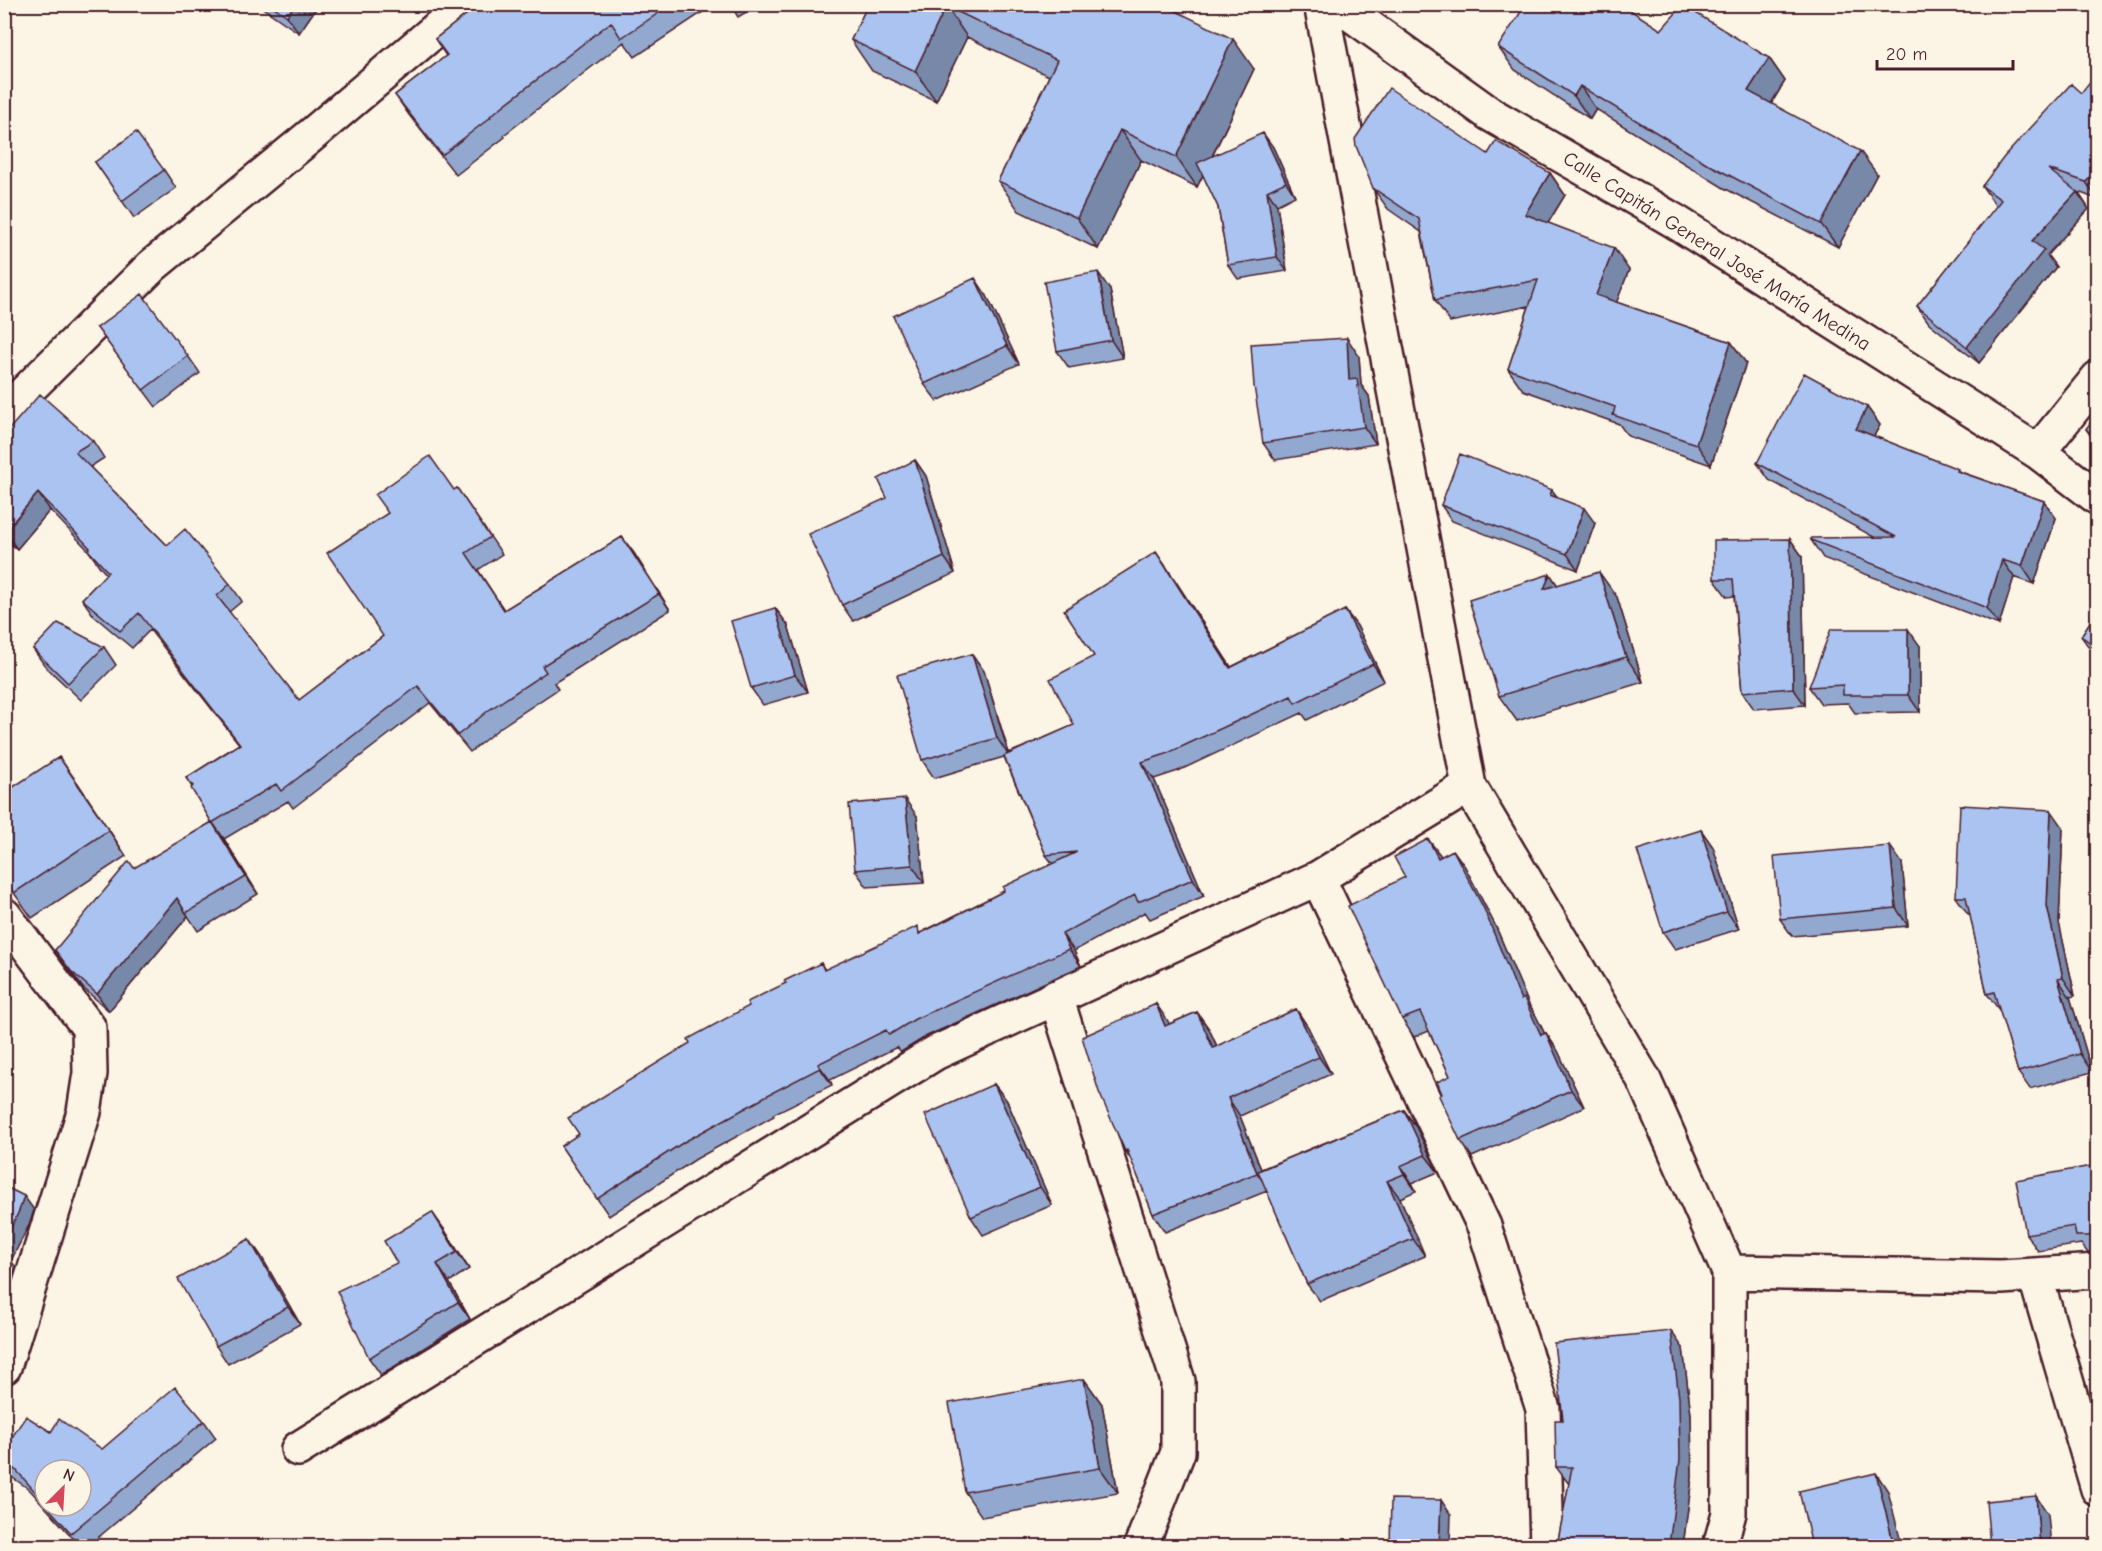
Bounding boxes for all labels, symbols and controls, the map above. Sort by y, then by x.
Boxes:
scale bar [1877,33,2014,71]
text: 20 m [1886,44,1927,65]
street label: Calle Capitán General José María Medina [1559,146,1875,356]
north arrow [33,1458,93,1518]
text: N [60,1465,77,1486]

